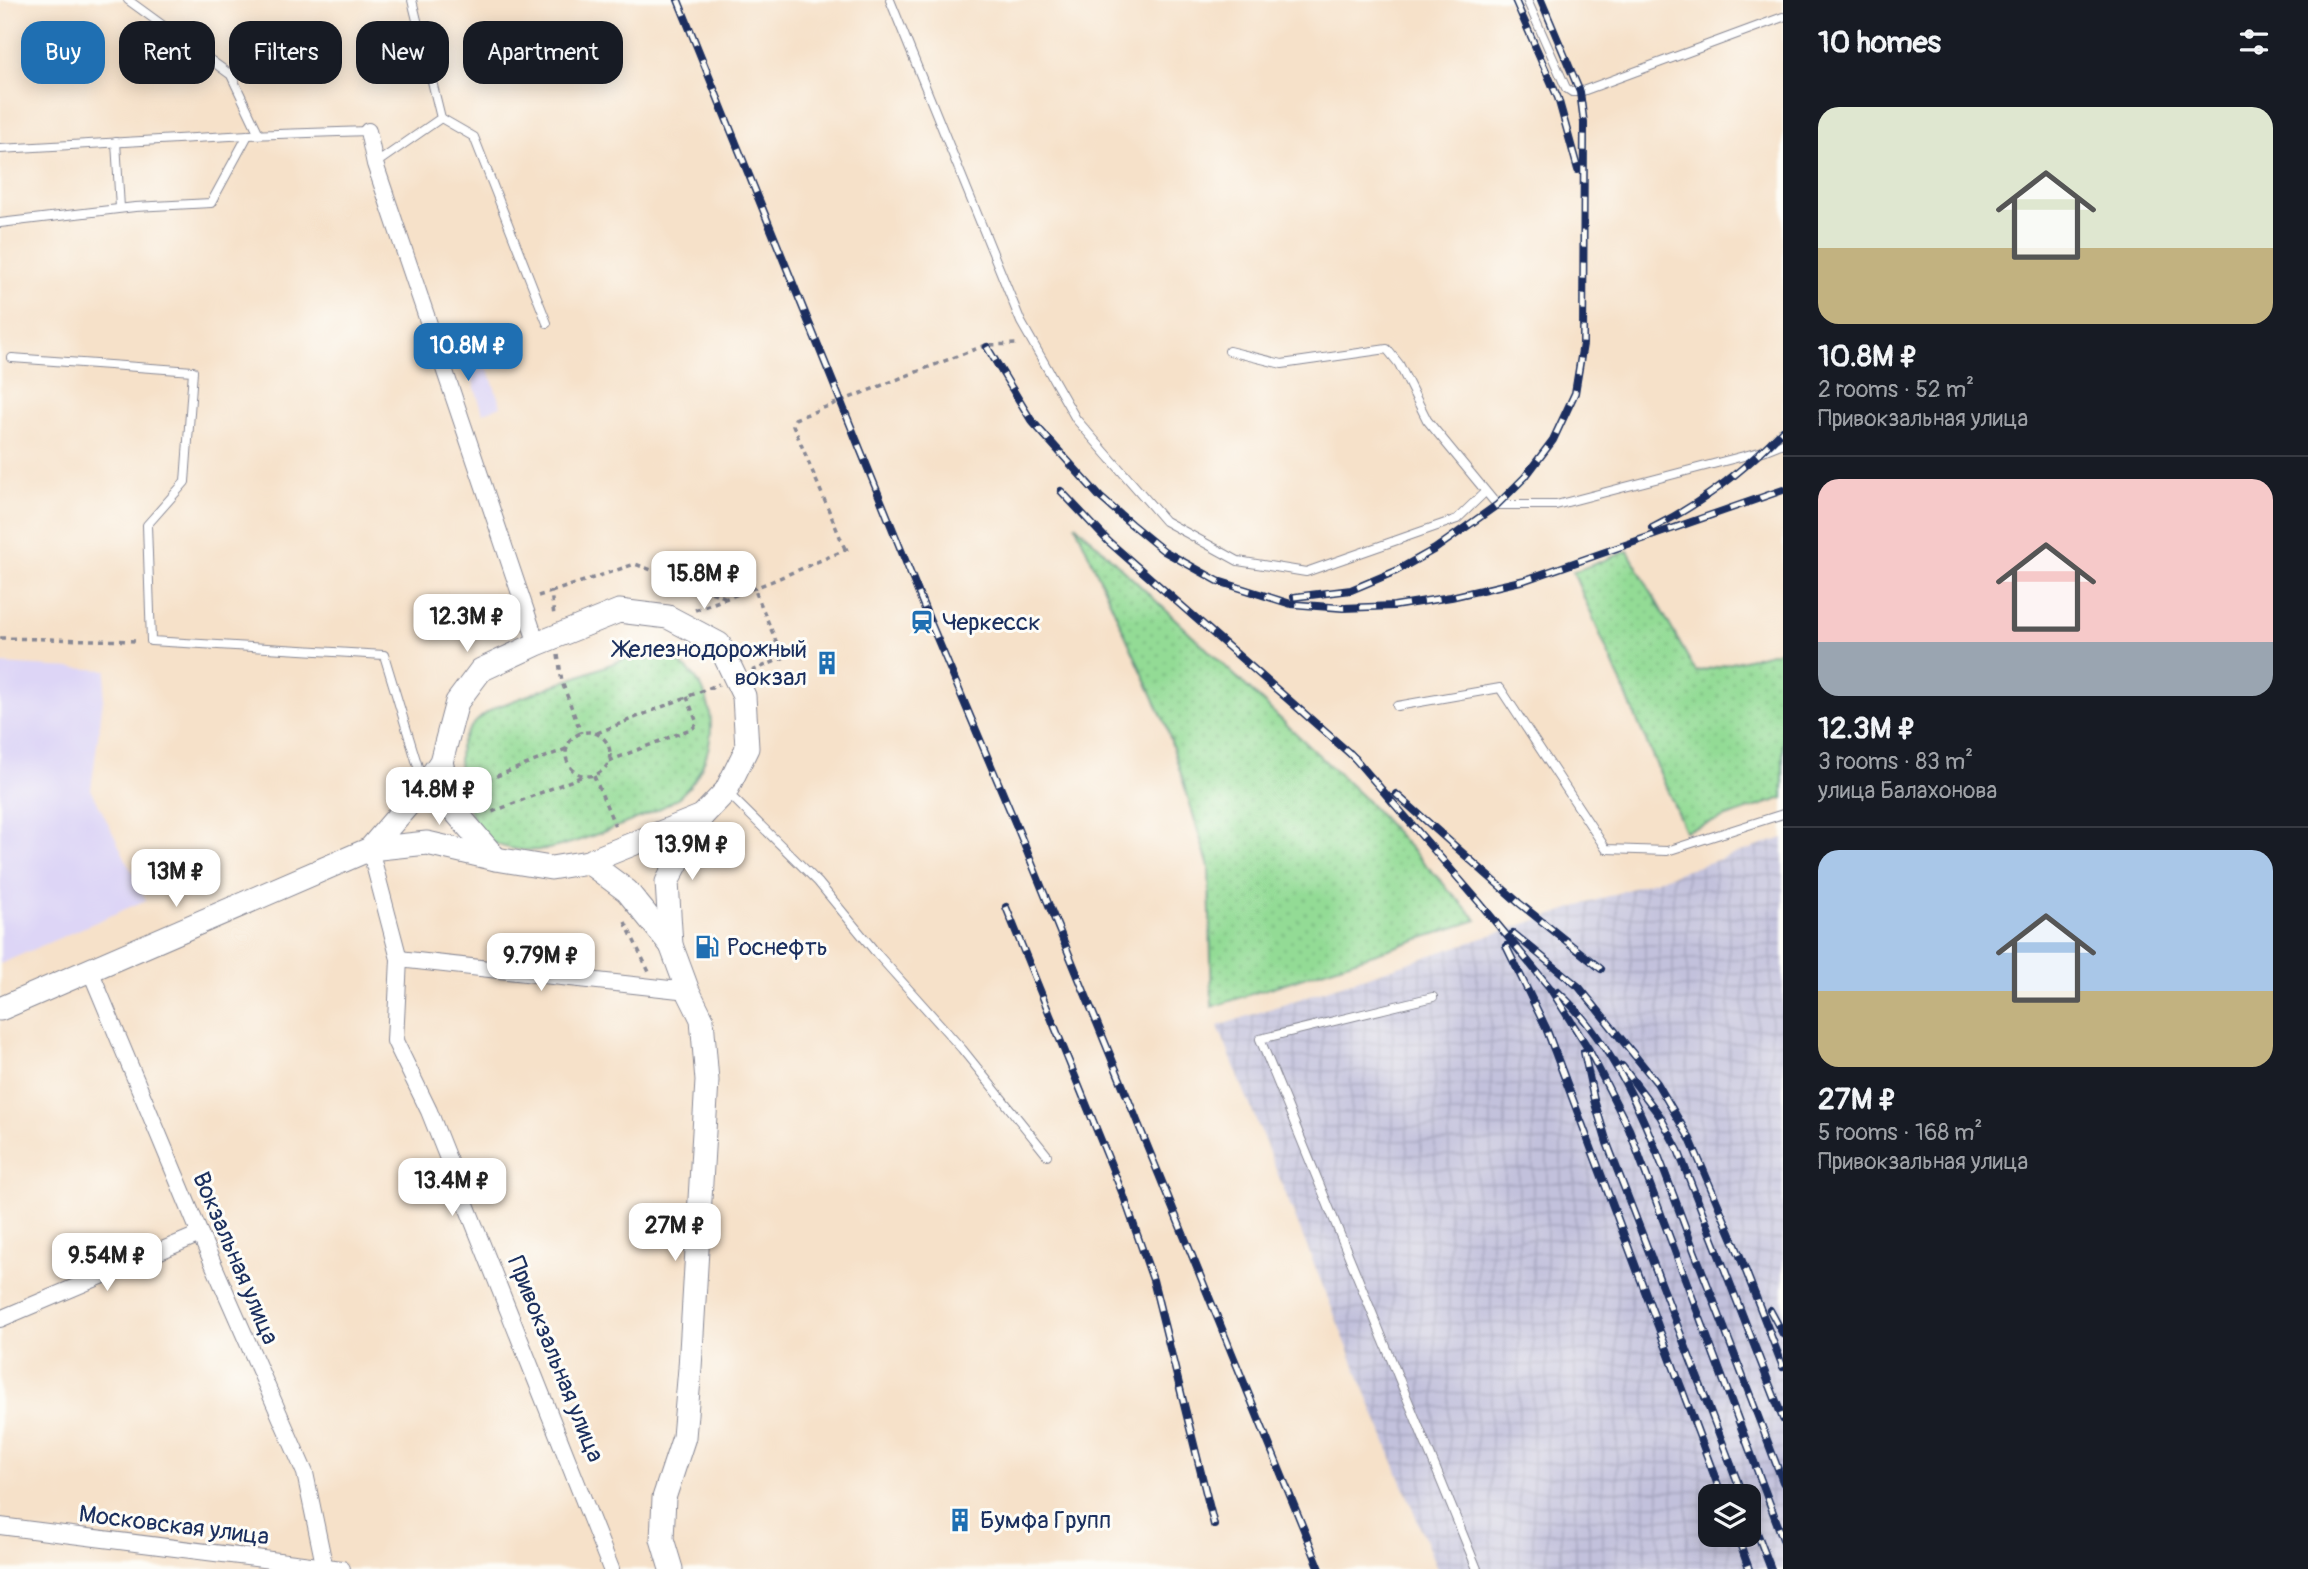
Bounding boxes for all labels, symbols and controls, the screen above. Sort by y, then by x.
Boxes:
chip: Buy [21,21,105,84]
chip: Rent [119,21,215,84]
chip: Filters [229,21,342,84]
chip: New [356,21,449,84]
chip: Apartment [463,21,623,84]
icon: filters [2235,23,2273,61]
text: 10 homes [1818,24,1941,61]
icon: home [1983,152,2109,278]
pin: 10.8M ₽ [403,324,533,383]
text: 10.8M ₽ [430,331,506,360]
text: 10.8M ₽ [1818,338,1918,375]
text: 2 rooms · 52 m² [1818,375,1974,404]
text: Привокзальная улица [1818,404,2028,433]
icon: home [1983,524,2109,650]
pin: 15.8M ₽ [639,552,769,611]
text: 15.8M ₽ [667,559,741,588]
pin: 12.3M ₽ [402,594,532,654]
text: 12.3M ₽ [429,602,505,631]
station icon: Черкесск [908,608,936,636]
place label: Черкесск [942,608,1041,637]
place label: Железнодорожный вокзал [610,635,807,692]
building icon: Железнодорожный вокзал [813,649,841,677]
text: 12.3M ₽ [1818,710,1916,747]
text: 3 rooms · 83 m² [1818,747,1973,776]
pin: 14.8M ₽ [374,768,504,827]
text: 14.8M ₽ [402,775,476,804]
text: улица Балахонова [1818,776,1997,805]
pin: 13.9M ₽ [627,822,757,882]
text: 13.9M ₽ [655,830,729,859]
pin: 13M ₽ [127,850,225,909]
text: 13M ₽ [147,857,205,886]
icon: home [1983,895,2109,1021]
fuel station icon: Роснефть [693,933,721,961]
place label: Роснефть [727,933,828,962]
pin: 9.79M ₽ [476,934,606,993]
text: 9.79M ₽ [503,941,579,970]
text: 27M ₽ [1818,1081,1897,1118]
text: 5 rooms · 168 m² [1818,1118,1982,1147]
text: Привокзальная улица [1818,1147,2028,1176]
pin: 13.4M ₽ [387,1158,517,1218]
text: 13.4M ₽ [414,1166,490,1195]
street label: Вокзальная улица [186,1168,285,1349]
pin: 27M ₽ [626,1204,724,1263]
text: 27M ₽ [645,1211,705,1240]
pin: 9.54M ₽ [42,1234,172,1293]
text: 9.54M ₽ [68,1241,146,1270]
street label: Привокзальная улица [501,1252,610,1466]
map controls [1698,1484,1761,1547]
button: layers [1698,1484,1761,1547]
street label: Московская улица [77,1499,271,1552]
building icon: Бумфа Групп [946,1506,974,1534]
place label: Бумфа Групп [980,1506,1111,1535]

